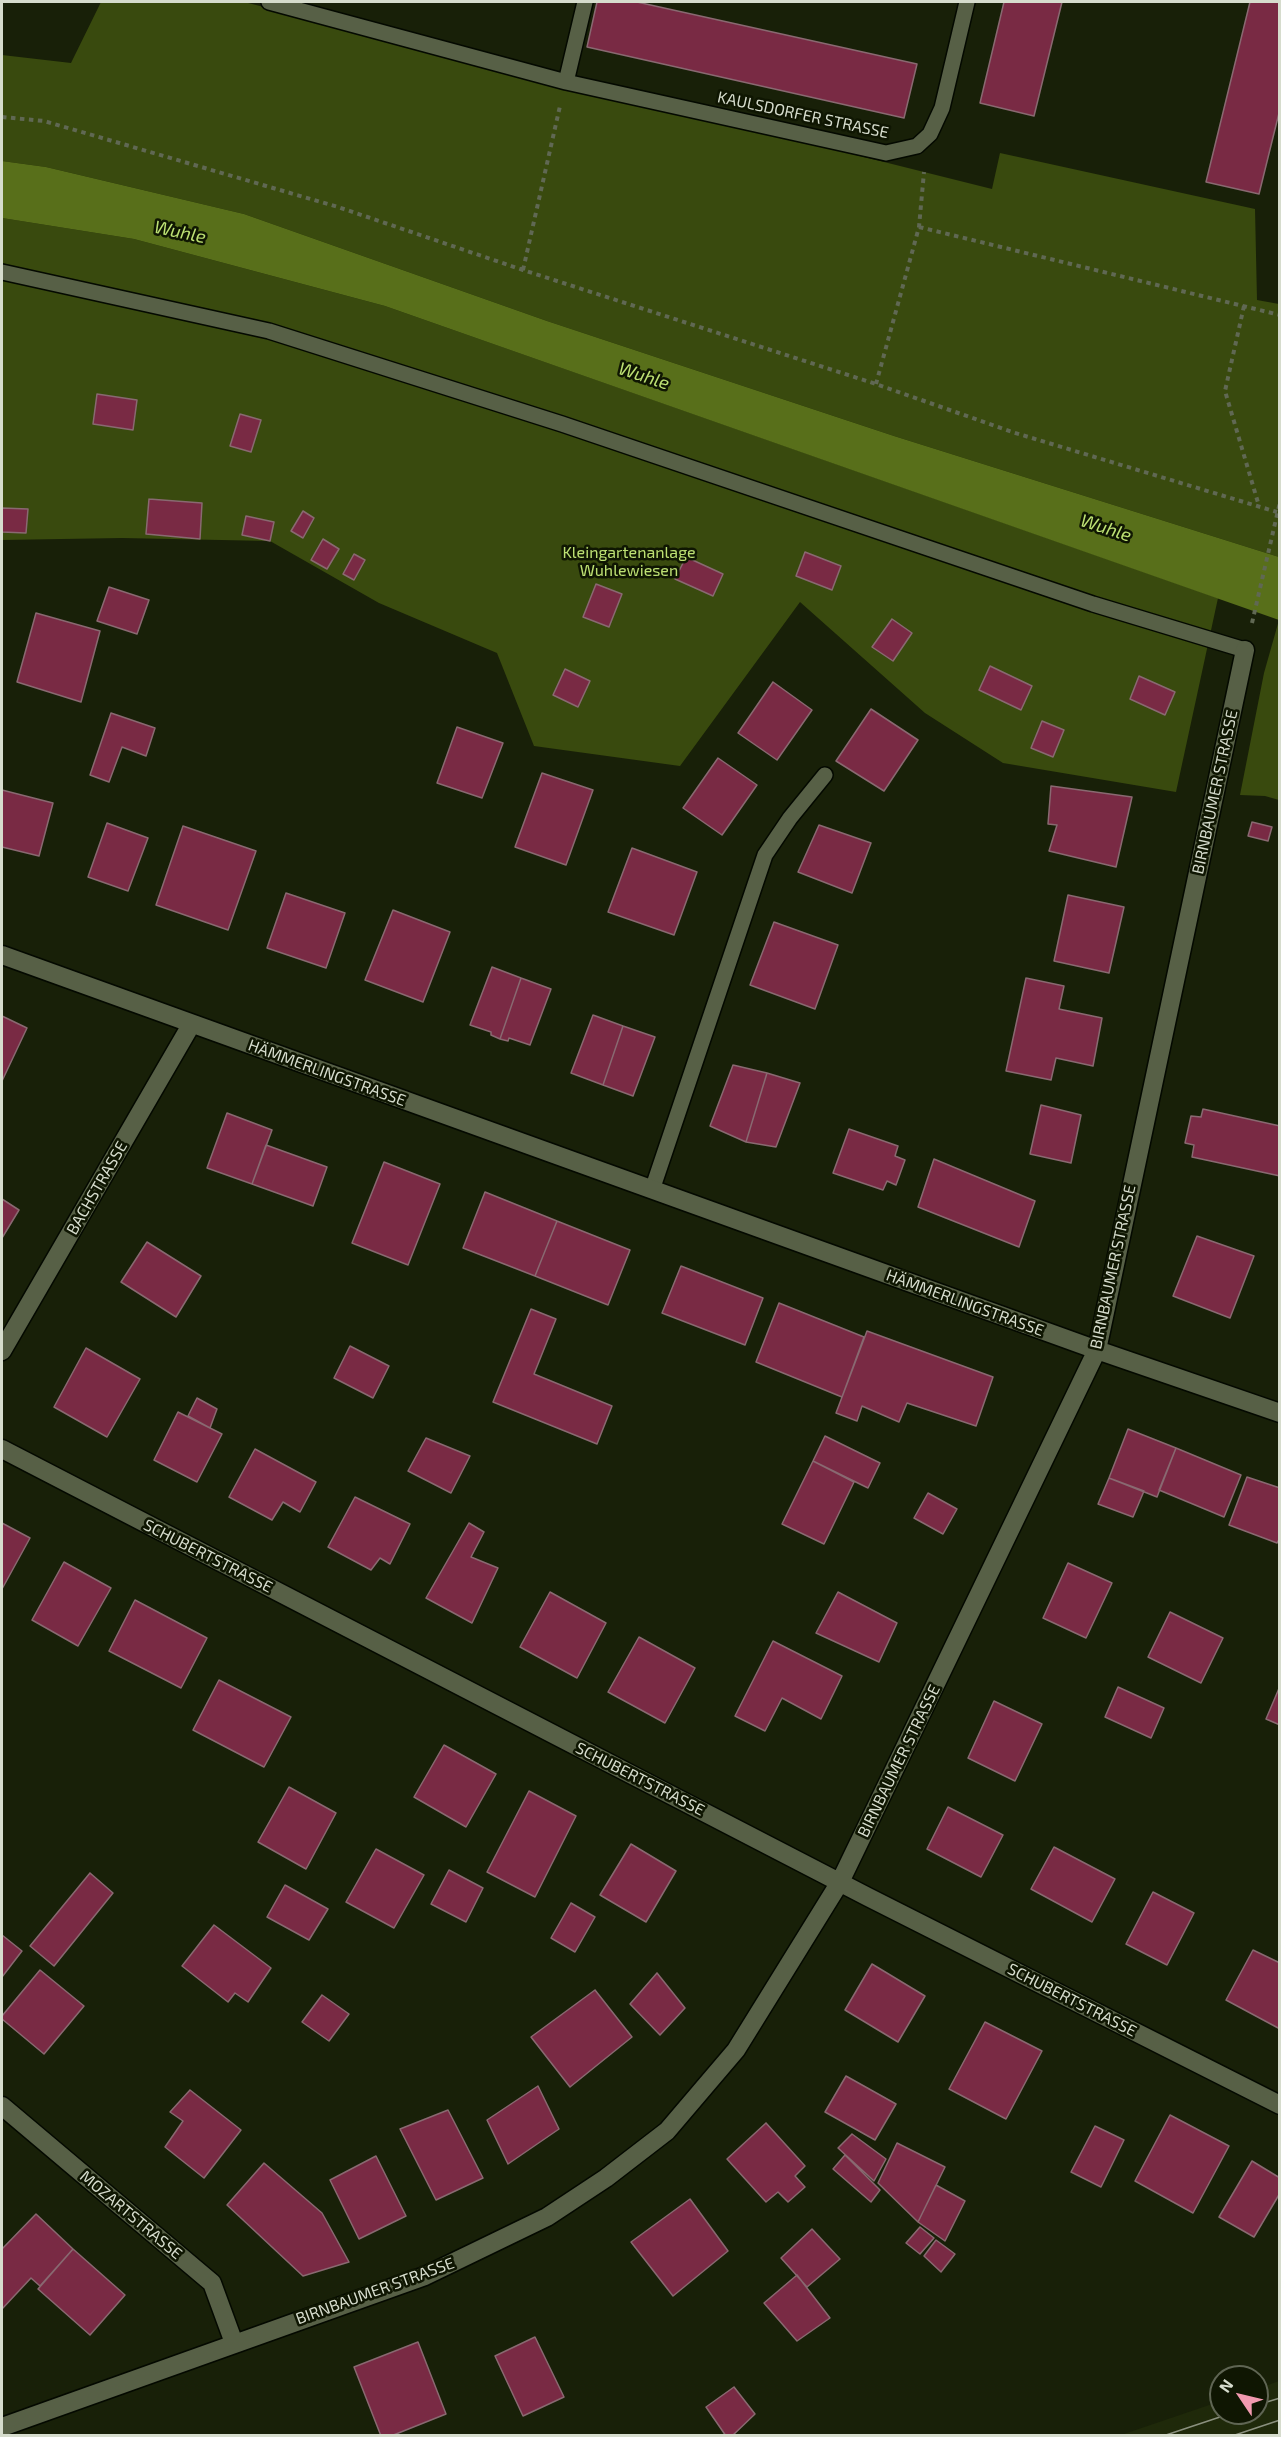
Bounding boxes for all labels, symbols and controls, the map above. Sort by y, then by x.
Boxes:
street label: KAULSDORFER STRASSE [716,87,890,143]
water label: Wuhle [152,216,208,248]
water label: Wuhle [616,358,672,394]
water label: Wuhle [1078,510,1134,546]
park label: Kleingartenanlage Wuhlewiesen [562,543,696,581]
street label: BIRNBAUMER STRASSE [1188,708,1242,876]
street label: HÄMMERLINGSTRASSE [246,1036,408,1110]
street label: BACHSTRASSE [63,1138,131,1238]
street label: BIRNBAUMER STRASSE [1086,1183,1140,1351]
street label: HÄMMERLINGSTRASSE [884,1266,1046,1340]
street label: SCHUBERTSTRASSE [140,1515,276,1597]
street label: BIRNBAUMER STRASSE [854,1682,944,1840]
street label: SCHUBERTSTRASSE [572,1738,708,1820]
street label: SCHUBERTSTRASSE [1004,1959,1140,2041]
street label: MOZARTSTRASSE [76,2167,186,2263]
street label: BIRNBAUMER STRASSE [293,2253,457,2329]
north arrow [1209,2365,1269,2425]
text: N [1214,2375,1237,2396]

